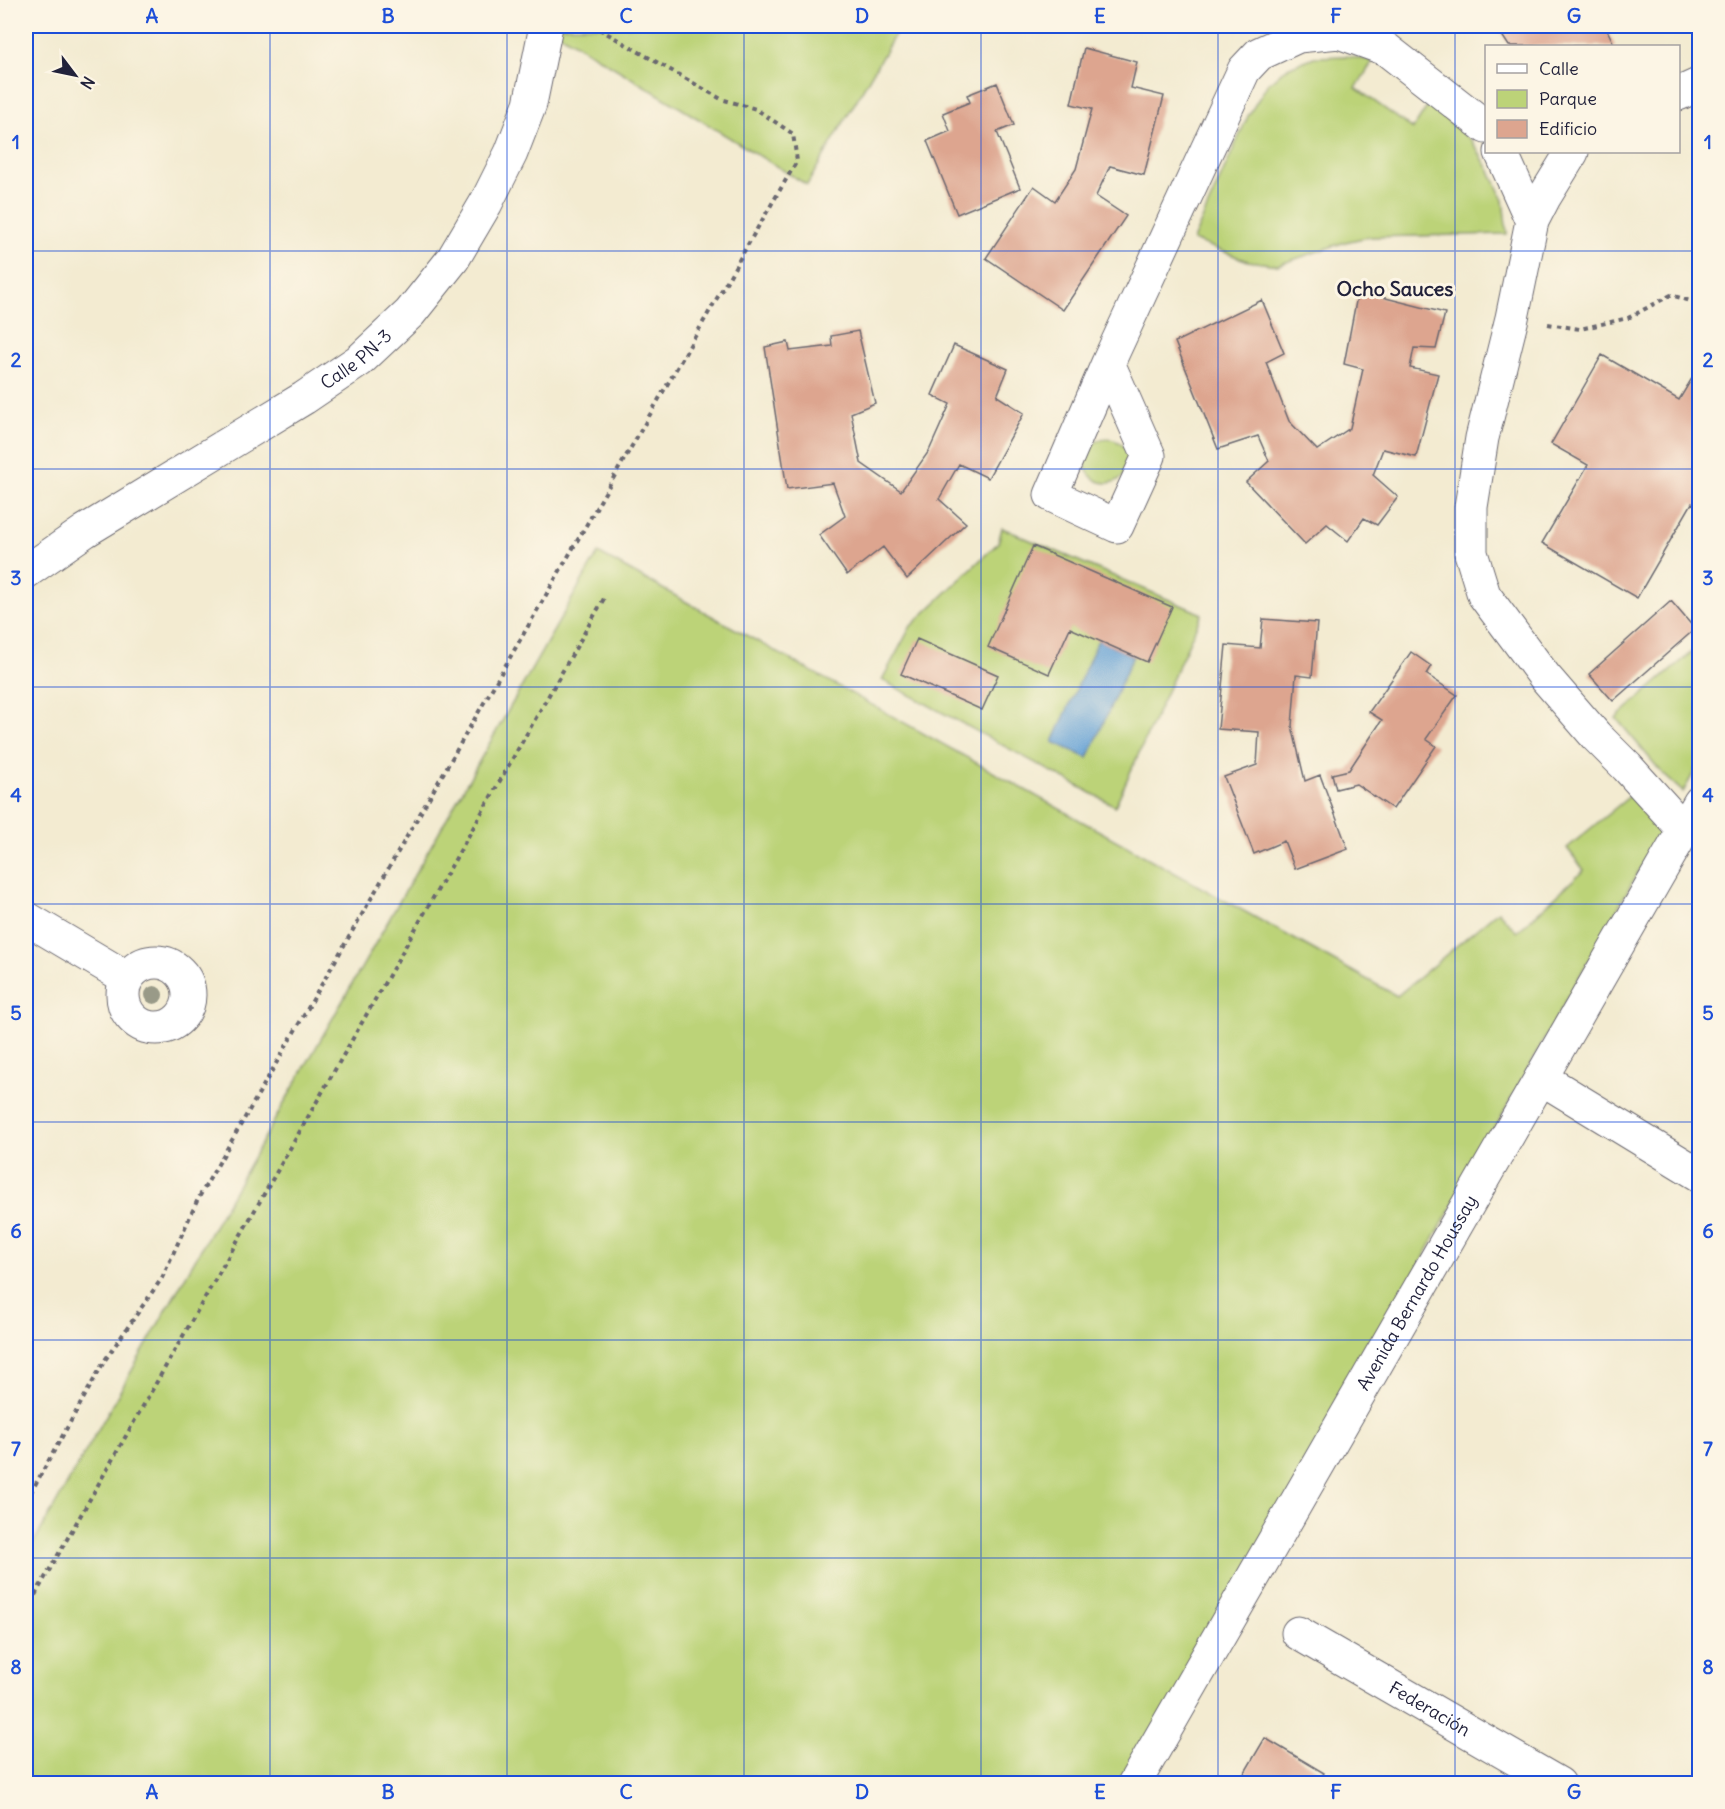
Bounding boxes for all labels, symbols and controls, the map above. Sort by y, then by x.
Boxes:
text: A [146,3,159,28]
text: B [381,3,395,28]
text: C [619,3,633,28]
text: D [855,3,869,28]
text: E [1094,3,1106,28]
text: F [1330,3,1342,28]
text: G [1567,3,1581,28]
north arrow [45,45,105,105]
legend [1485,45,1680,153]
text: Calle [1539,57,1579,80]
text: N [76,73,99,93]
text: Parque [1539,87,1597,110]
text: Edificio [1539,117,1597,140]
text: 1 [12,129,20,154]
text: 1 [1704,129,1712,154]
district label: Ocho Sauces [1337,276,1453,301]
street label: Calle PN-3 [316,324,396,394]
text: 2 [11,347,22,372]
text: 2 [1703,347,1714,372]
text: 3 [10,565,22,590]
text: 3 [1702,565,1714,590]
text: 4 [10,782,22,807]
text: 4 [1702,782,1714,807]
text: 5 [10,1000,22,1025]
text: 5 [1702,1000,1714,1025]
street label: Avenida Bernardo Houssay [1351,1191,1482,1394]
text: 6 [10,1218,22,1243]
text: 6 [1702,1218,1714,1243]
text: 7 [11,1436,21,1461]
text: 7 [1703,1436,1713,1461]
text: 8 [10,1654,22,1679]
text: 8 [1702,1654,1714,1679]
street label: Federación [1385,1676,1475,1741]
text: A [146,1779,159,1804]
text: B [381,1779,395,1804]
text: C [619,1779,633,1804]
text: D [855,1779,869,1804]
text: E [1094,1779,1106,1804]
text: F [1330,1779,1342,1804]
text: G [1567,1779,1581,1804]

